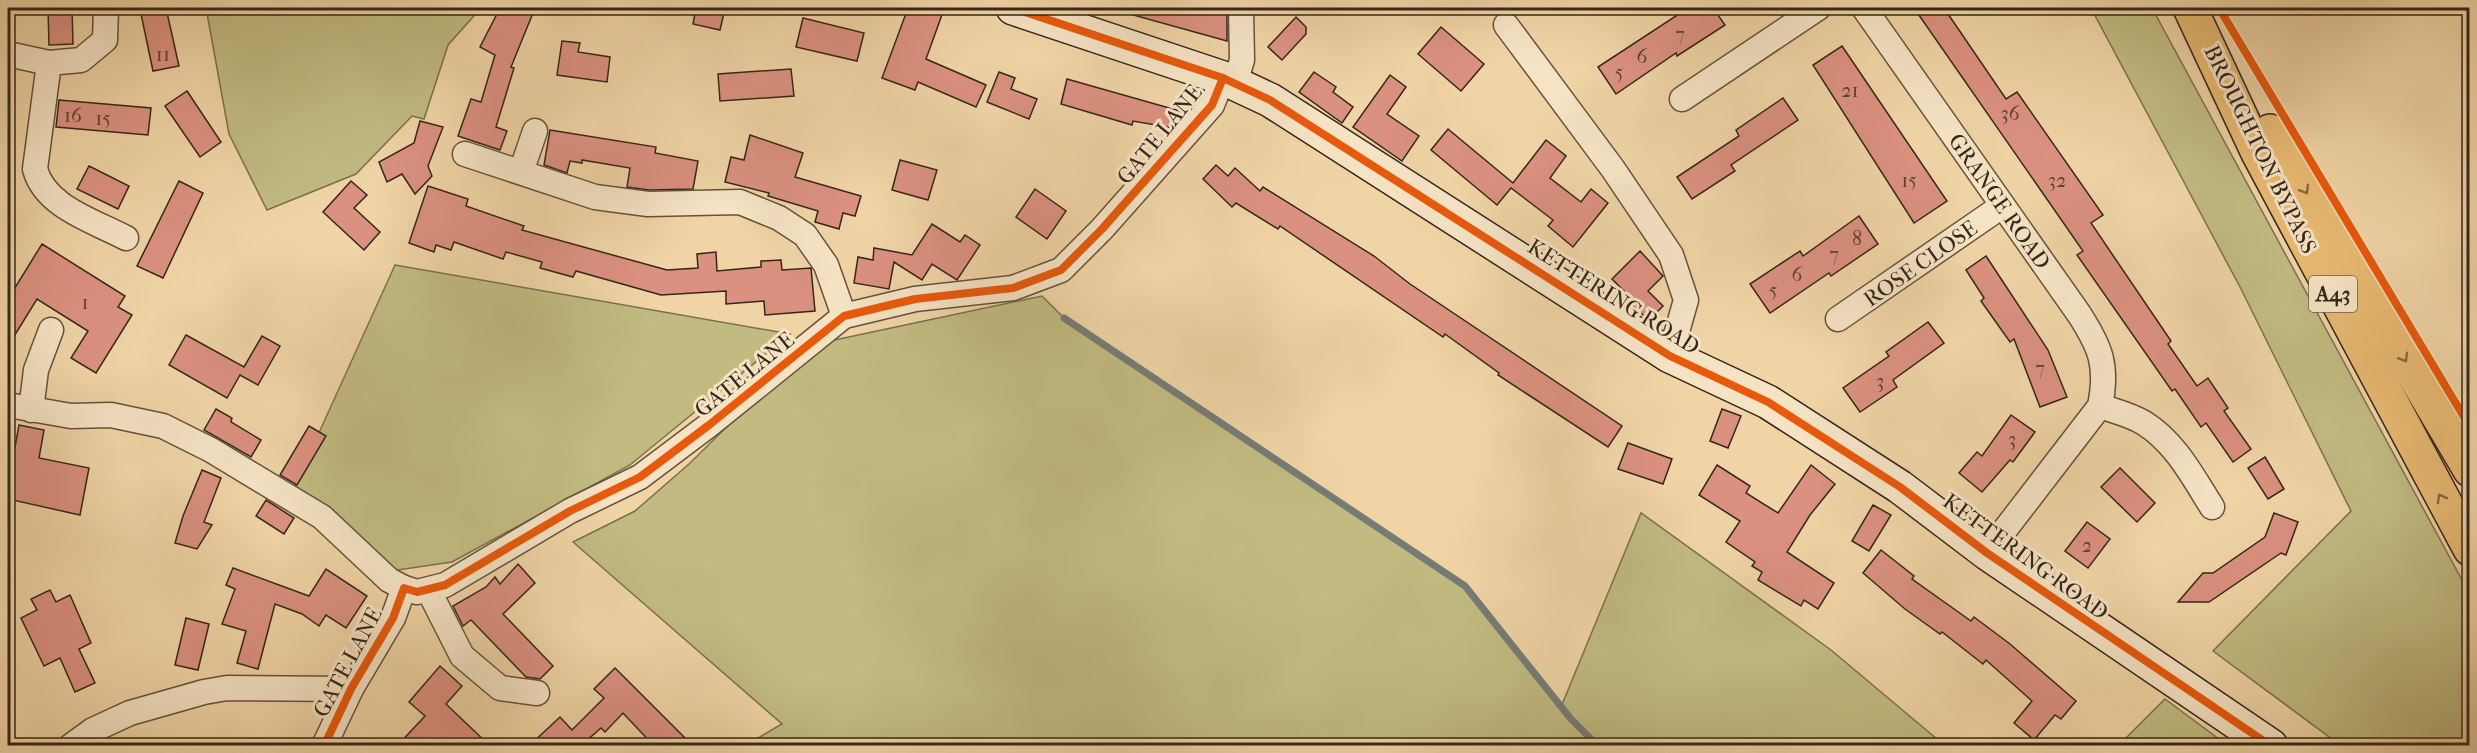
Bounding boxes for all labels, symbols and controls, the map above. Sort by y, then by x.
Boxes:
house number: 7 [1675,23,1685,46]
street label: BROUGHTON BYPASS [2198,41,2322,258]
house number: 11 [156,43,170,66]
house number: 6 [1637,45,1648,68]
house number: 5 [1615,61,1623,84]
house number: 21 [1841,79,1859,102]
street label: GATE LANE [1112,80,1208,190]
house number: 36 [2000,102,2020,125]
house number: 16 [64,104,82,127]
house number: 15 [95,107,111,130]
street label: GRANGE ROAD [1943,129,2056,274]
house number: 15 [1901,169,1917,192]
house number: 32 [2048,169,2066,192]
one-way arrow [2298,184,2309,194]
street label: ROSE CLOSE [1859,215,1982,312]
house number: 8 [1852,227,1862,250]
street label: KETTERING ROAD [1523,233,1704,360]
house number: 7 [1829,243,1839,266]
house number: 6 [1792,263,1803,286]
road number: A43 [2309,276,2357,312]
house number: 5 [1769,279,1777,302]
house number: 1 [81,291,89,314]
street label: GATE LANE [690,327,800,423]
one-way arrow [2397,352,2408,362]
house number: 7 [2035,357,2045,380]
house number: 3 [1876,370,1884,393]
house number: 3 [2008,428,2016,451]
street label: KETTERING ROAD [1938,488,2113,625]
one-way arrow [2437,493,2448,504]
house number: 2 [2082,534,2092,557]
street label: GATE LANE [308,603,388,722]

